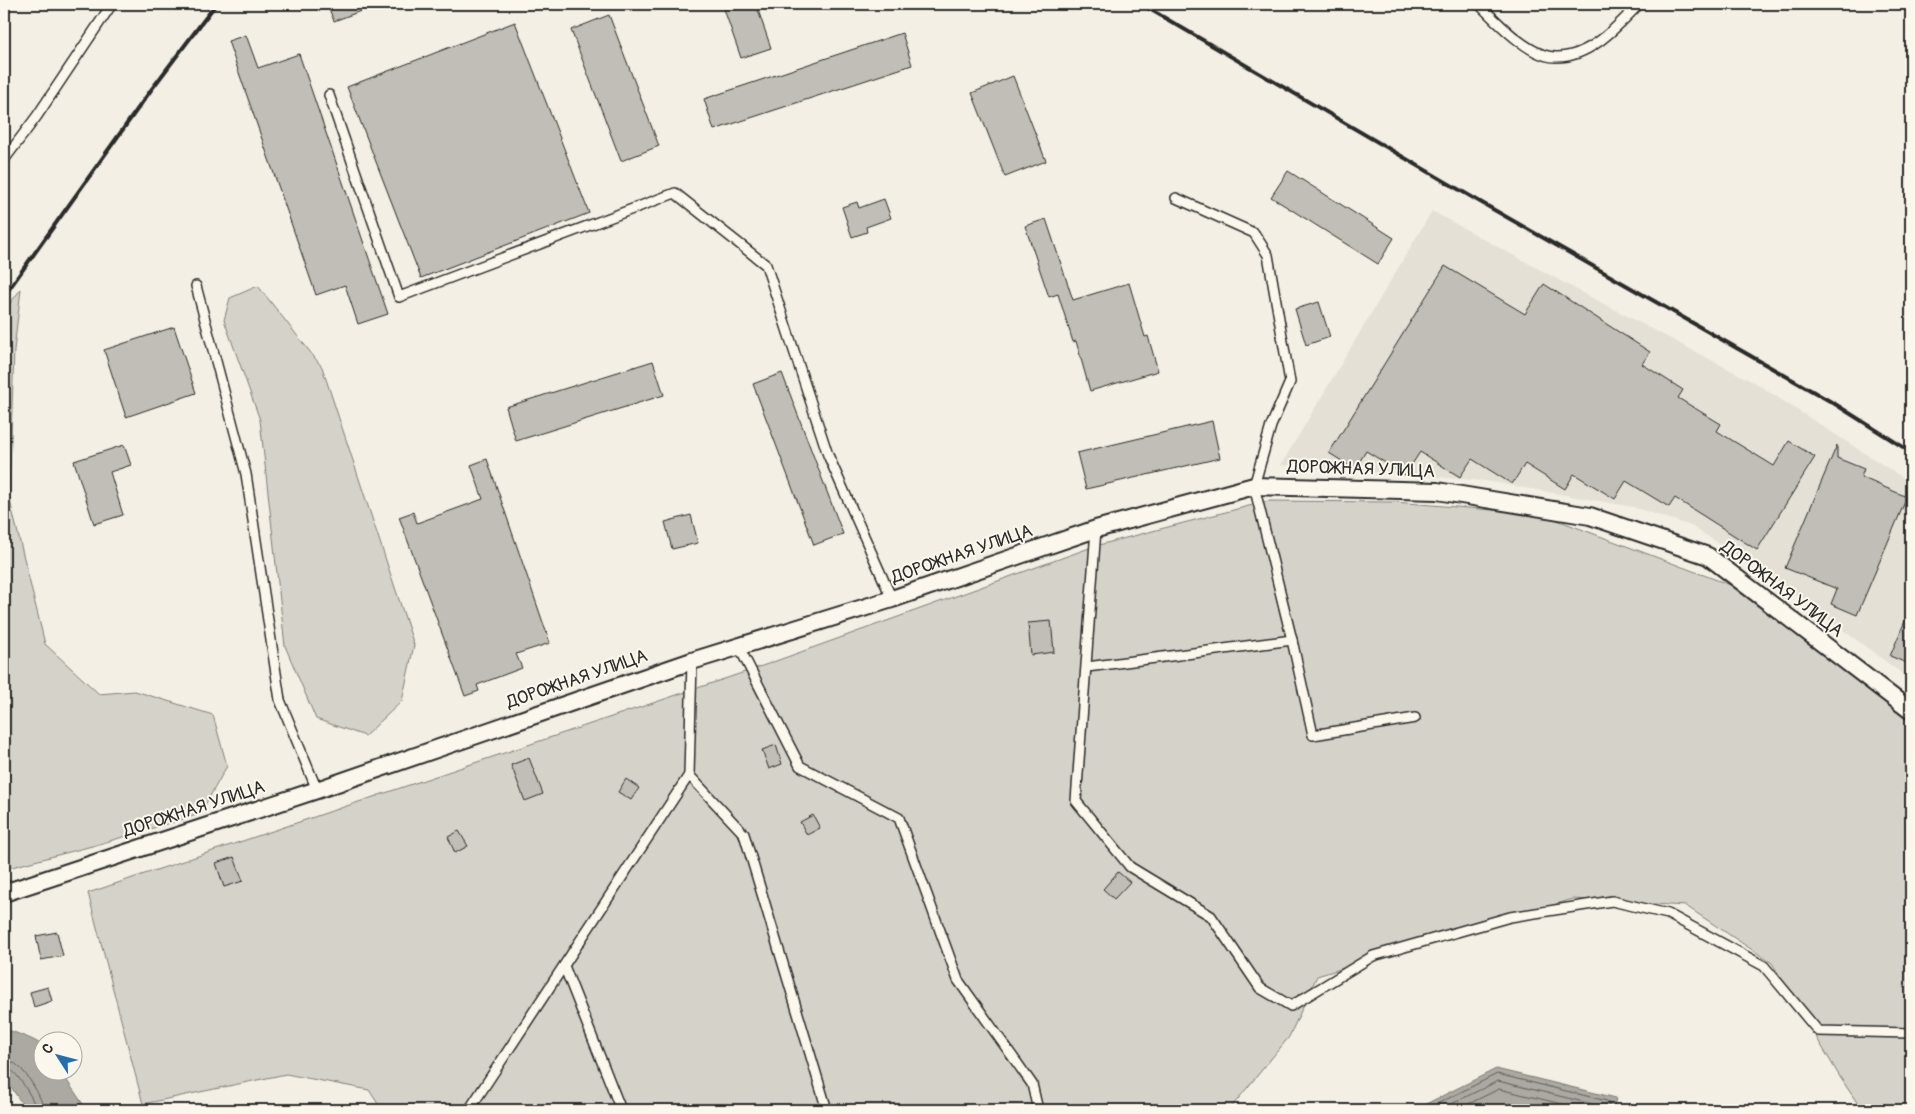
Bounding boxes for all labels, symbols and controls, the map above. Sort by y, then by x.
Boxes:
street label: ДОРОЖНАЯ УЛИЦА [1286,455,1436,483]
street label: ДОРОЖНАЯ УЛИЦА [887,519,1036,589]
street label: ДОРОЖНАЯ УЛИЦА [1715,535,1848,643]
street label: ДОРОЖНАЯ УЛИЦА [502,644,651,714]
street label: ДОРОЖНАЯ УЛИЦА [119,775,268,843]
north arrow [32,1032,82,1082]
text: С [38,1040,58,1057]

